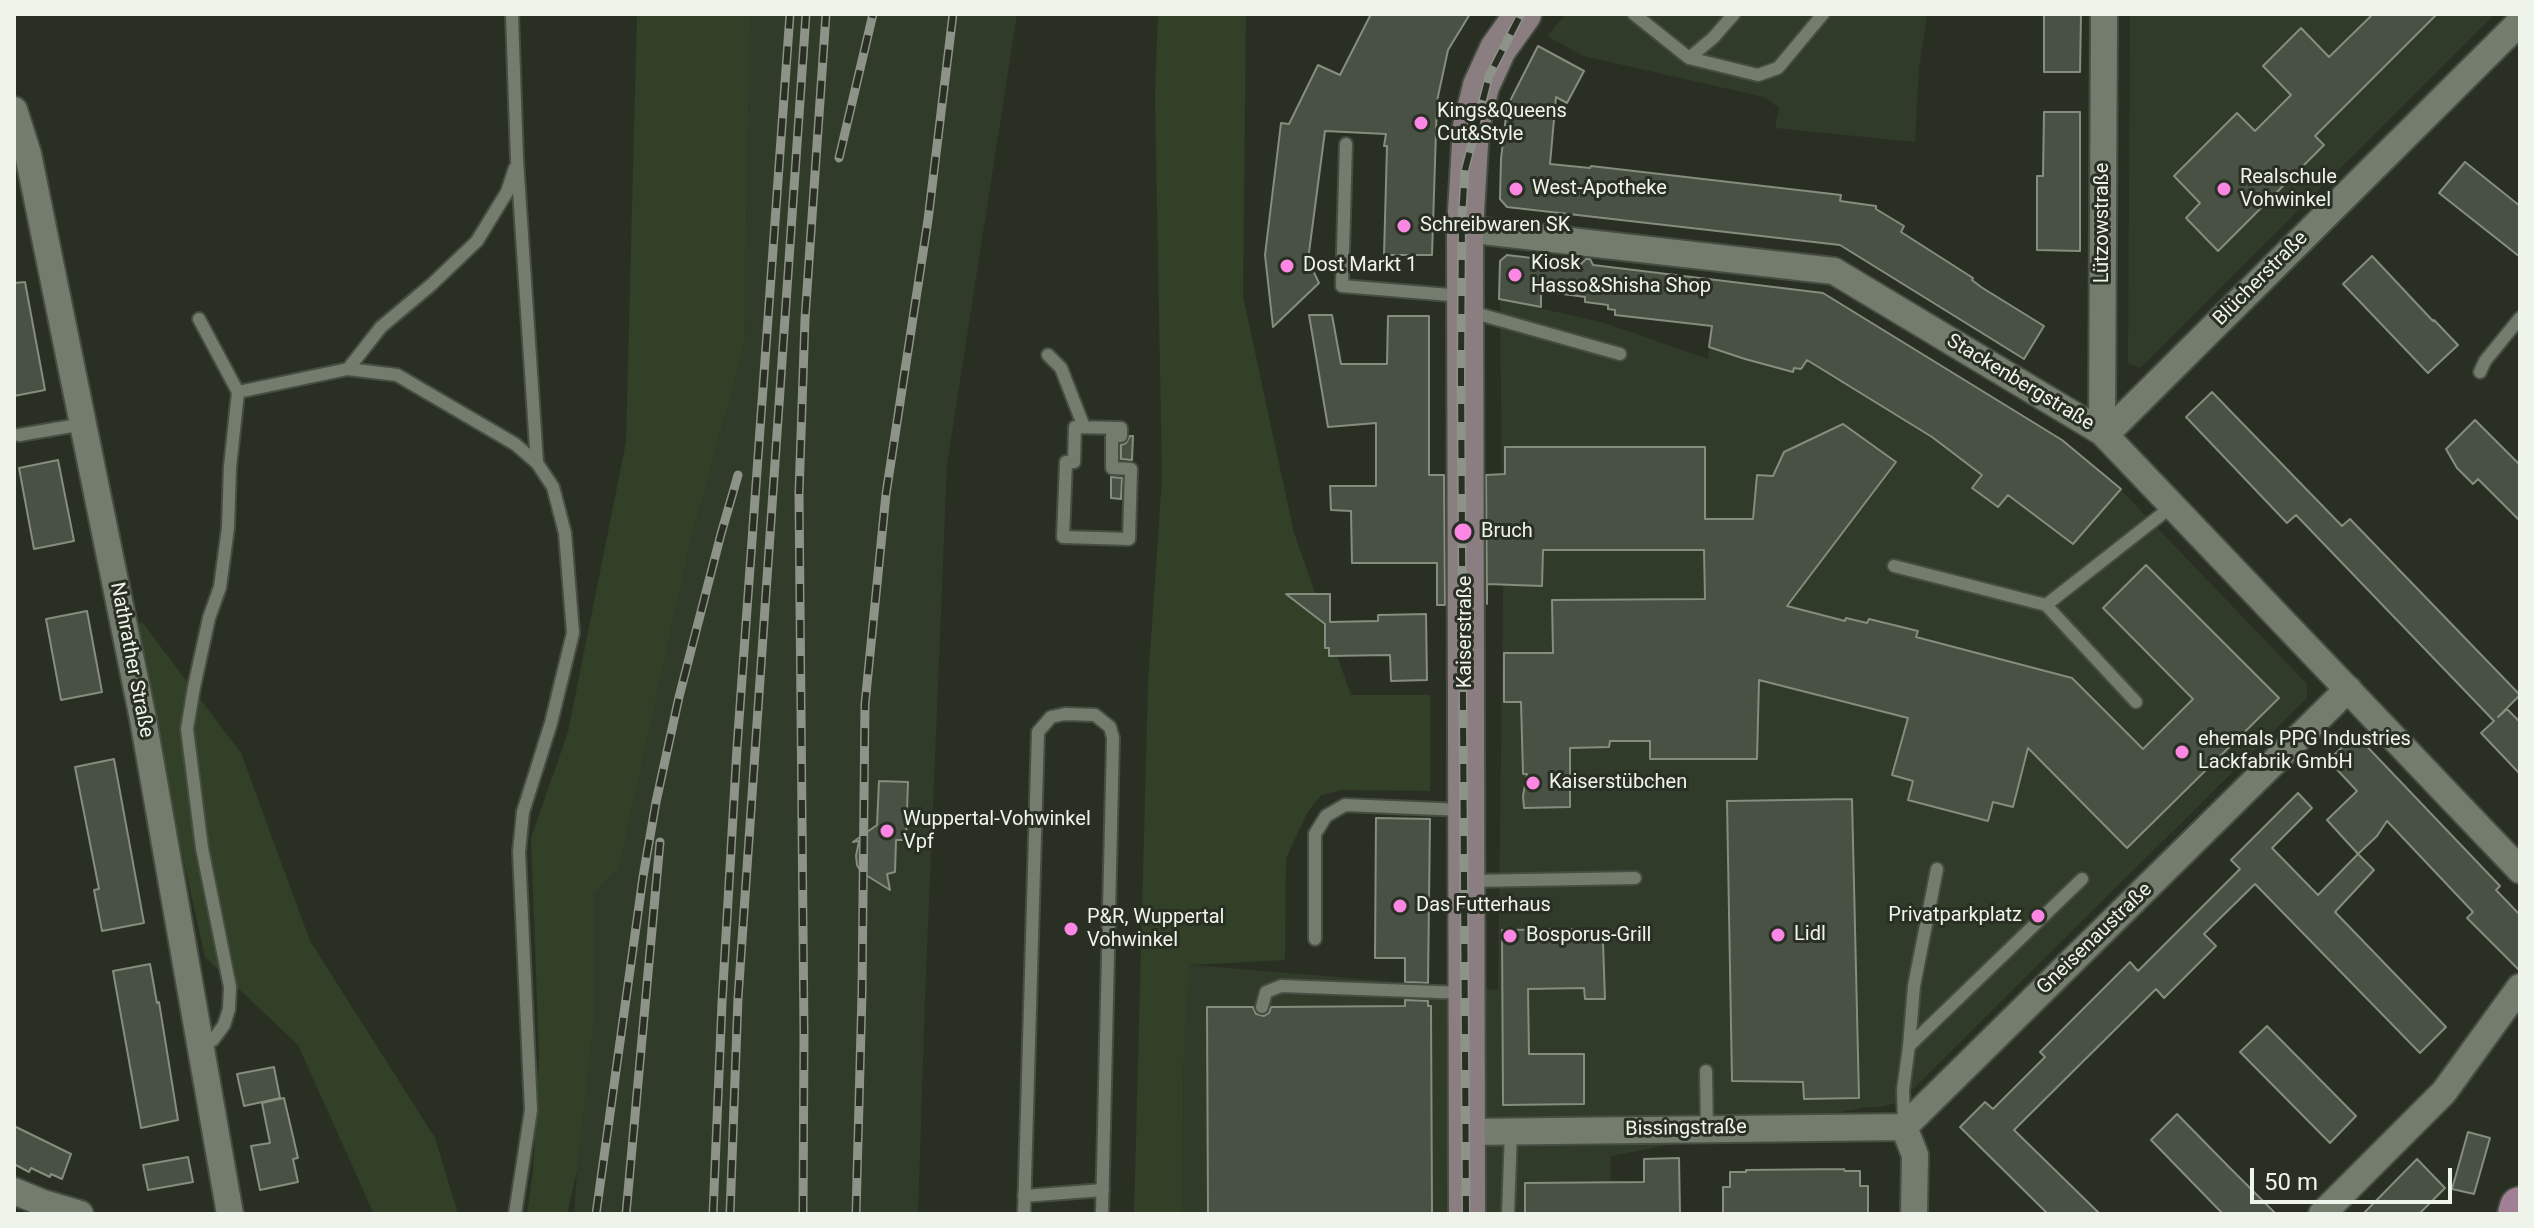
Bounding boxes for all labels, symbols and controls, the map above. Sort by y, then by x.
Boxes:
place label: Kings&Queens Cut&Style [1437,100,1567,147]
marker: Kings&Queens Cut&Style [1412,114,1430,132]
street label: Lützowstraße [2091,163,2115,283]
place label: Realschule Vohwinkel [2240,166,2337,213]
place label: West-Apotheke [1532,177,1667,201]
marker: West-Apotheke [1507,180,1525,198]
marker: Realschule Vohwinkel [2215,180,2233,198]
place label: Schreibwaren SK [1420,214,1570,238]
marker: Schreibwaren SK [1395,217,1413,235]
street label: Blücherstraße [2209,227,2313,331]
place label: Kiosk Hasso&Shisha Shop [1531,252,1711,299]
place label: Dost Markt 1 [1303,254,1417,278]
marker: Dost Markt 1 [1278,257,1296,275]
marker: Kiosk Hasso&Shisha Shop [1506,266,1524,284]
street label: Stackenbergstraße [1942,330,2098,436]
place label: Bruch [1481,520,1533,544]
marker: Bruch [1452,521,1474,543]
street label: Kaiserstraße [1454,576,1478,688]
street label: Nathrather Straße [104,580,158,740]
place label: ehemals PPG Industries Lackfabrik GmbH [2198,728,2411,775]
marker: ehemals PPG Industries Lackfabrik GmbH [2173,743,2191,761]
place label: Kaiserstübchen [1549,771,1687,795]
marker: Kaiserstübchen [1524,774,1542,792]
place label: Wuppertal-Vohwinkel Vpf [903,808,1091,855]
marker: Wuppertal-Vohwinkel Vpf [878,822,896,840]
street label: Gneisenaustraße [2032,878,2158,1000]
place label: Das Futterhaus [1416,894,1551,918]
marker: Das Futterhaus [1391,897,1409,915]
place label: Privatparkplatz [1888,904,2022,928]
place label: P&R, Wuppertal Vohwinkel [1087,906,1224,953]
marker: Privatparkplatz [2029,907,2047,925]
marker: P&R, Wuppertal Vohwinkel [1062,920,1080,938]
place label: Lidl [1794,923,1826,947]
place label: Bosporus-Grill [1526,924,1651,948]
marker: Lidl [1769,926,1787,944]
marker: Bosporus-Grill [1501,927,1519,945]
street label: Bissingstraße [1625,1116,1747,1142]
scale bar [2254,1152,2456,1202]
text: 50 m [2264,1168,2318,1196]

